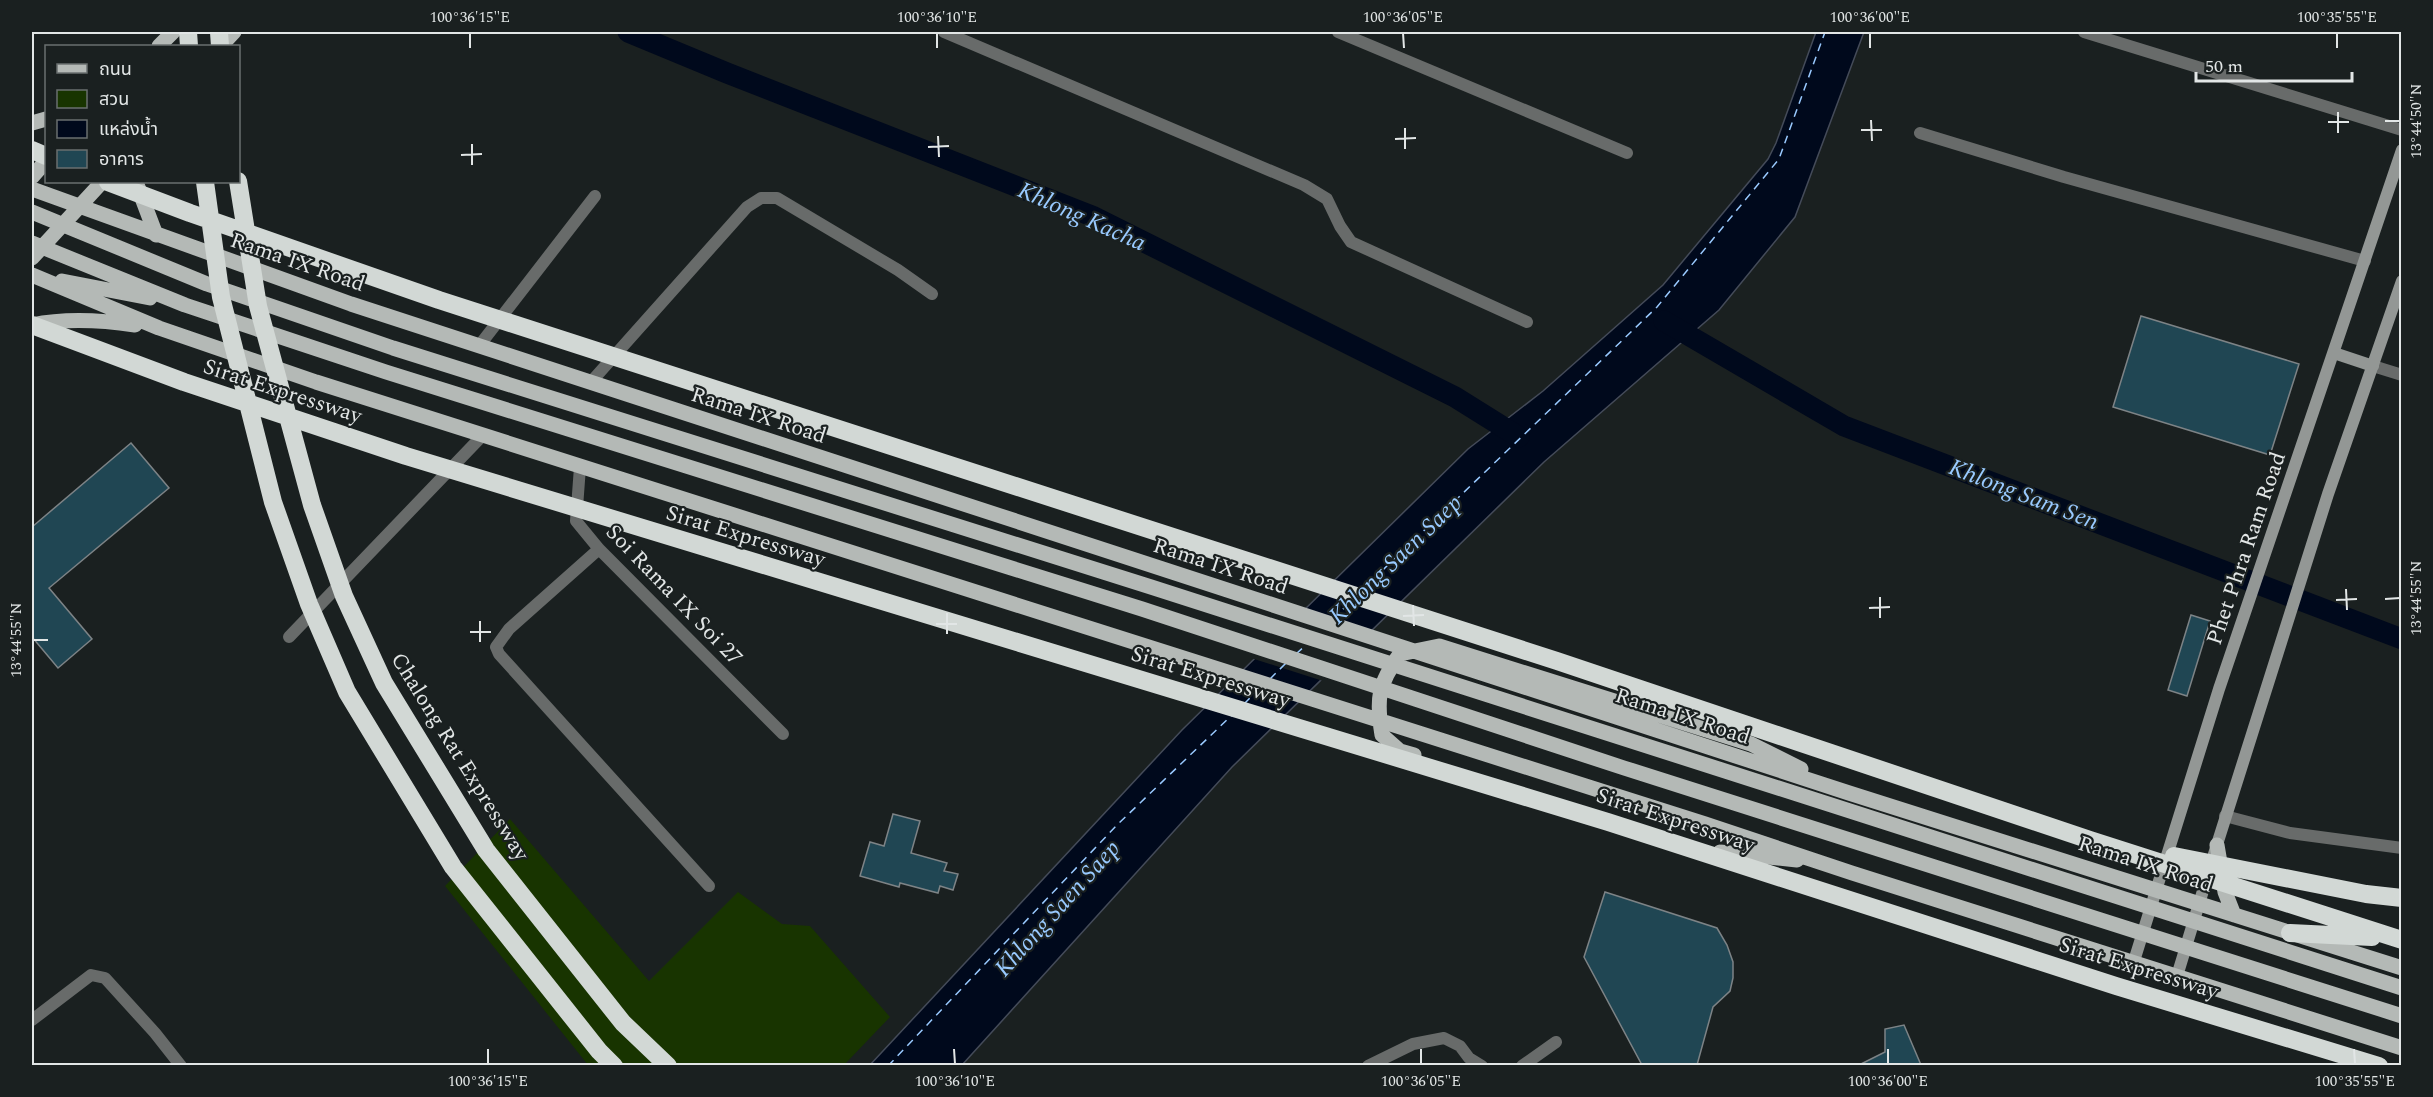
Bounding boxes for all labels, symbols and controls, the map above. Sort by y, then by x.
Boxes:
text: 100°36'15"E [430,6,510,29]
text: 100°36'10"E [897,6,977,29]
text: 100°36'05"E [1363,6,1443,29]
text: 100°36'00"E [1830,6,1910,29]
text: 100°35'55"E [2297,6,2377,29]
legend [45,45,240,183]
scale bar [2196,45,2352,83]
text: 50 m [2205,53,2243,80]
text: ถนน [99,56,132,83]
text: 13°44'50"N [2405,83,2428,159]
text: สวน [99,86,129,113]
text: แหล่งน้ำ [99,116,158,143]
text: อาคาร [99,146,144,173]
water label: Khlong Kacha [1012,173,1152,261]
street label: Rama IX Road [226,224,369,301]
street label: Sirat Expressway [199,350,368,433]
street label: Rama IX Road [687,378,830,453]
street label: Phet Phra Ram Road [2198,447,2295,650]
water label: Khlong Sam Sen [1943,450,2104,540]
water label: Khlong Saen Saep [1321,486,1471,633]
street label: Sirat Expressway [662,496,831,577]
street label: Soi Rama IX Soi 27 [598,517,750,673]
street label: Rama IX Road [1149,529,1292,604]
text: 13°44'55"N [2405,560,2428,636]
text: 13°44'55"N [5,602,28,678]
street label: Sirat Expressway [1127,637,1296,718]
street label: Chalong Rat Expressway [382,646,538,869]
street label: Rama IX Road [1611,679,1754,754]
street label: Sirat Expressway [1592,779,1761,862]
street label: Rama IX Road [2074,827,2217,902]
water label: Khlong Saen Saep [986,832,1129,985]
street label: Sirat Expressway [2055,928,2224,1009]
text: 100°36'15"E [448,1070,528,1093]
text: 100°36'10"E [915,1070,995,1093]
text: 100°36'05"E [1381,1070,1461,1093]
text: 100°36'00"E [1848,1070,1928,1093]
text: 100°35'55"E [2315,1070,2395,1093]

